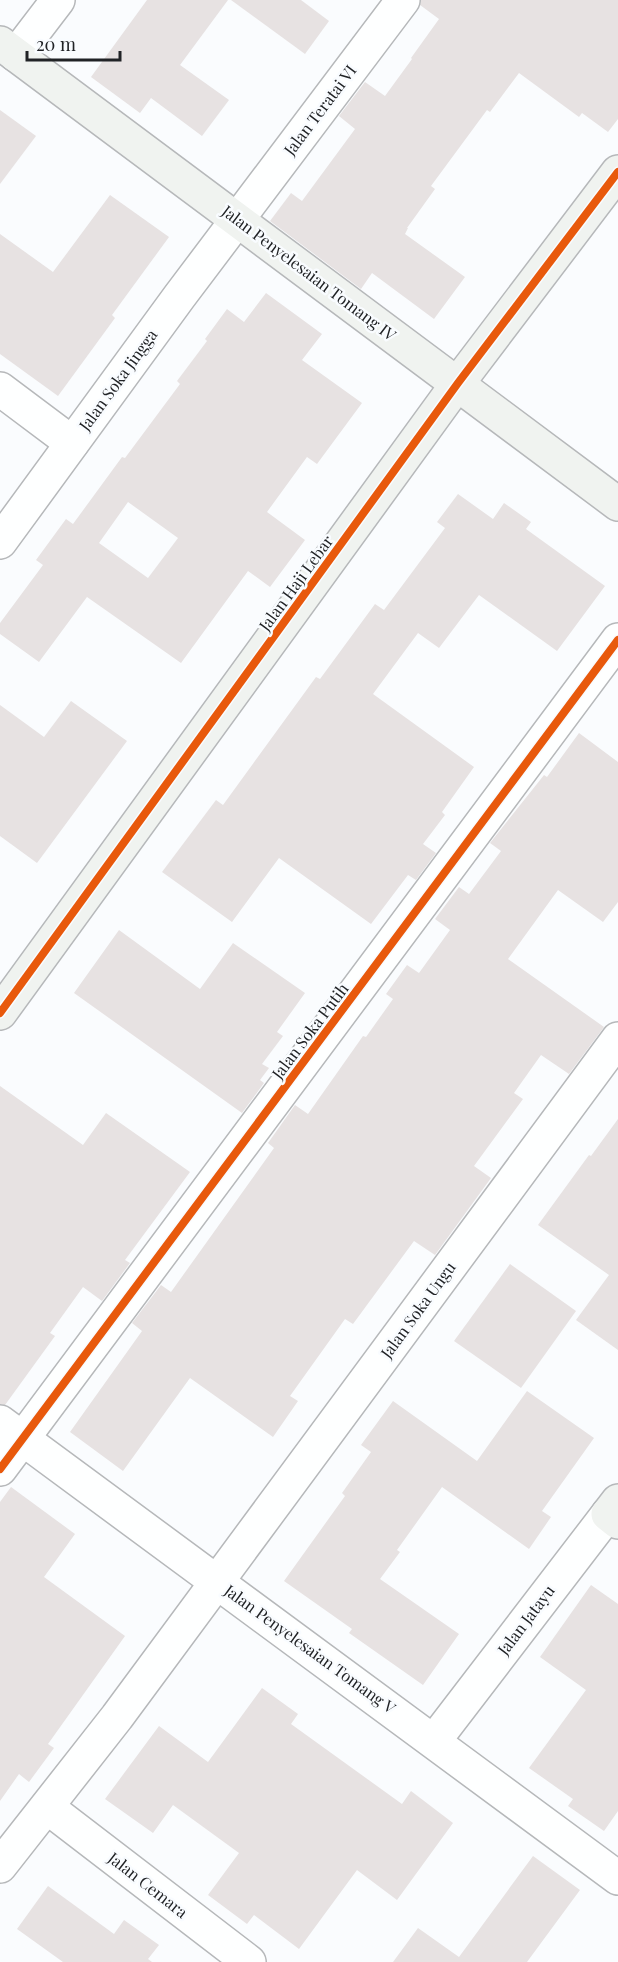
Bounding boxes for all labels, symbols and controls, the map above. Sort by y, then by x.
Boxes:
scale bar [27,24,120,62]
text: 20 m [36,32,76,56]
street label: Jalan Teratai VI [278,60,361,160]
street label: Jalan Penyelesaian Tomang IV [217,200,401,346]
street label: Jalan Soka Jingga [73,325,162,435]
street label: Jalan Haji Lebar [253,531,337,636]
street label: Jalan Soka Putih [266,978,353,1084]
street label: Jalan Soka Ungu [375,1257,460,1363]
street label: Jalan Penyelesaian Tomang V [220,1579,401,1718]
street label: Jalan Jatayu [492,1580,559,1660]
street label: Jalan Cemara [104,1846,192,1922]

